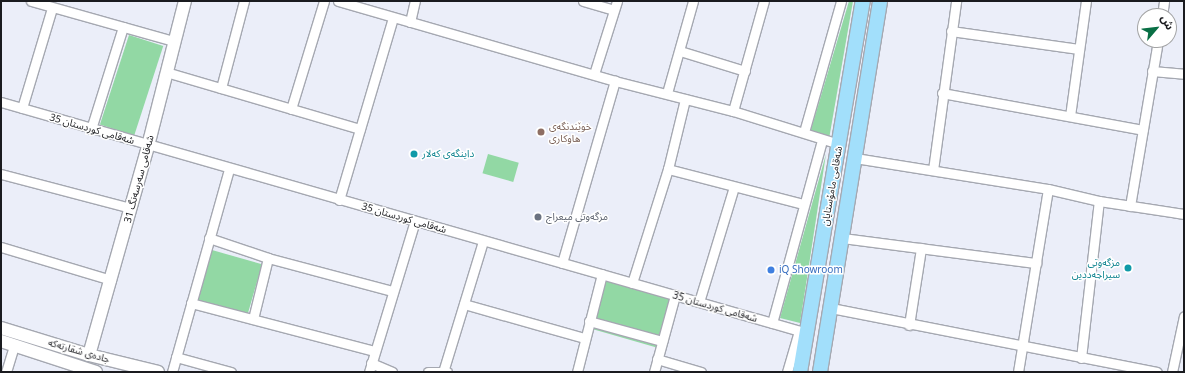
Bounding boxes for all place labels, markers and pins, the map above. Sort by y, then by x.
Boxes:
place label: خوێندنگەی هاوکاری [549,120,592,144]
marker: خوێندنگەی هاوکاری [536,127,546,137]
place label: داینگەی کەلار [422,148,474,160]
marker: داینگەی کەلار [409,149,419,159]
place label: مزگەوتی میعراج [546,211,608,223]
marker: مزگەوتی میعراج [533,212,543,222]
place label: مزگەوتی سیراجەددین [1072,256,1120,280]
marker: مزگەوتی سیراجەددین [1123,263,1133,273]
place label: iQ Showroom [779,264,843,276]
marker: iQ Showroom [766,265,776,275]

